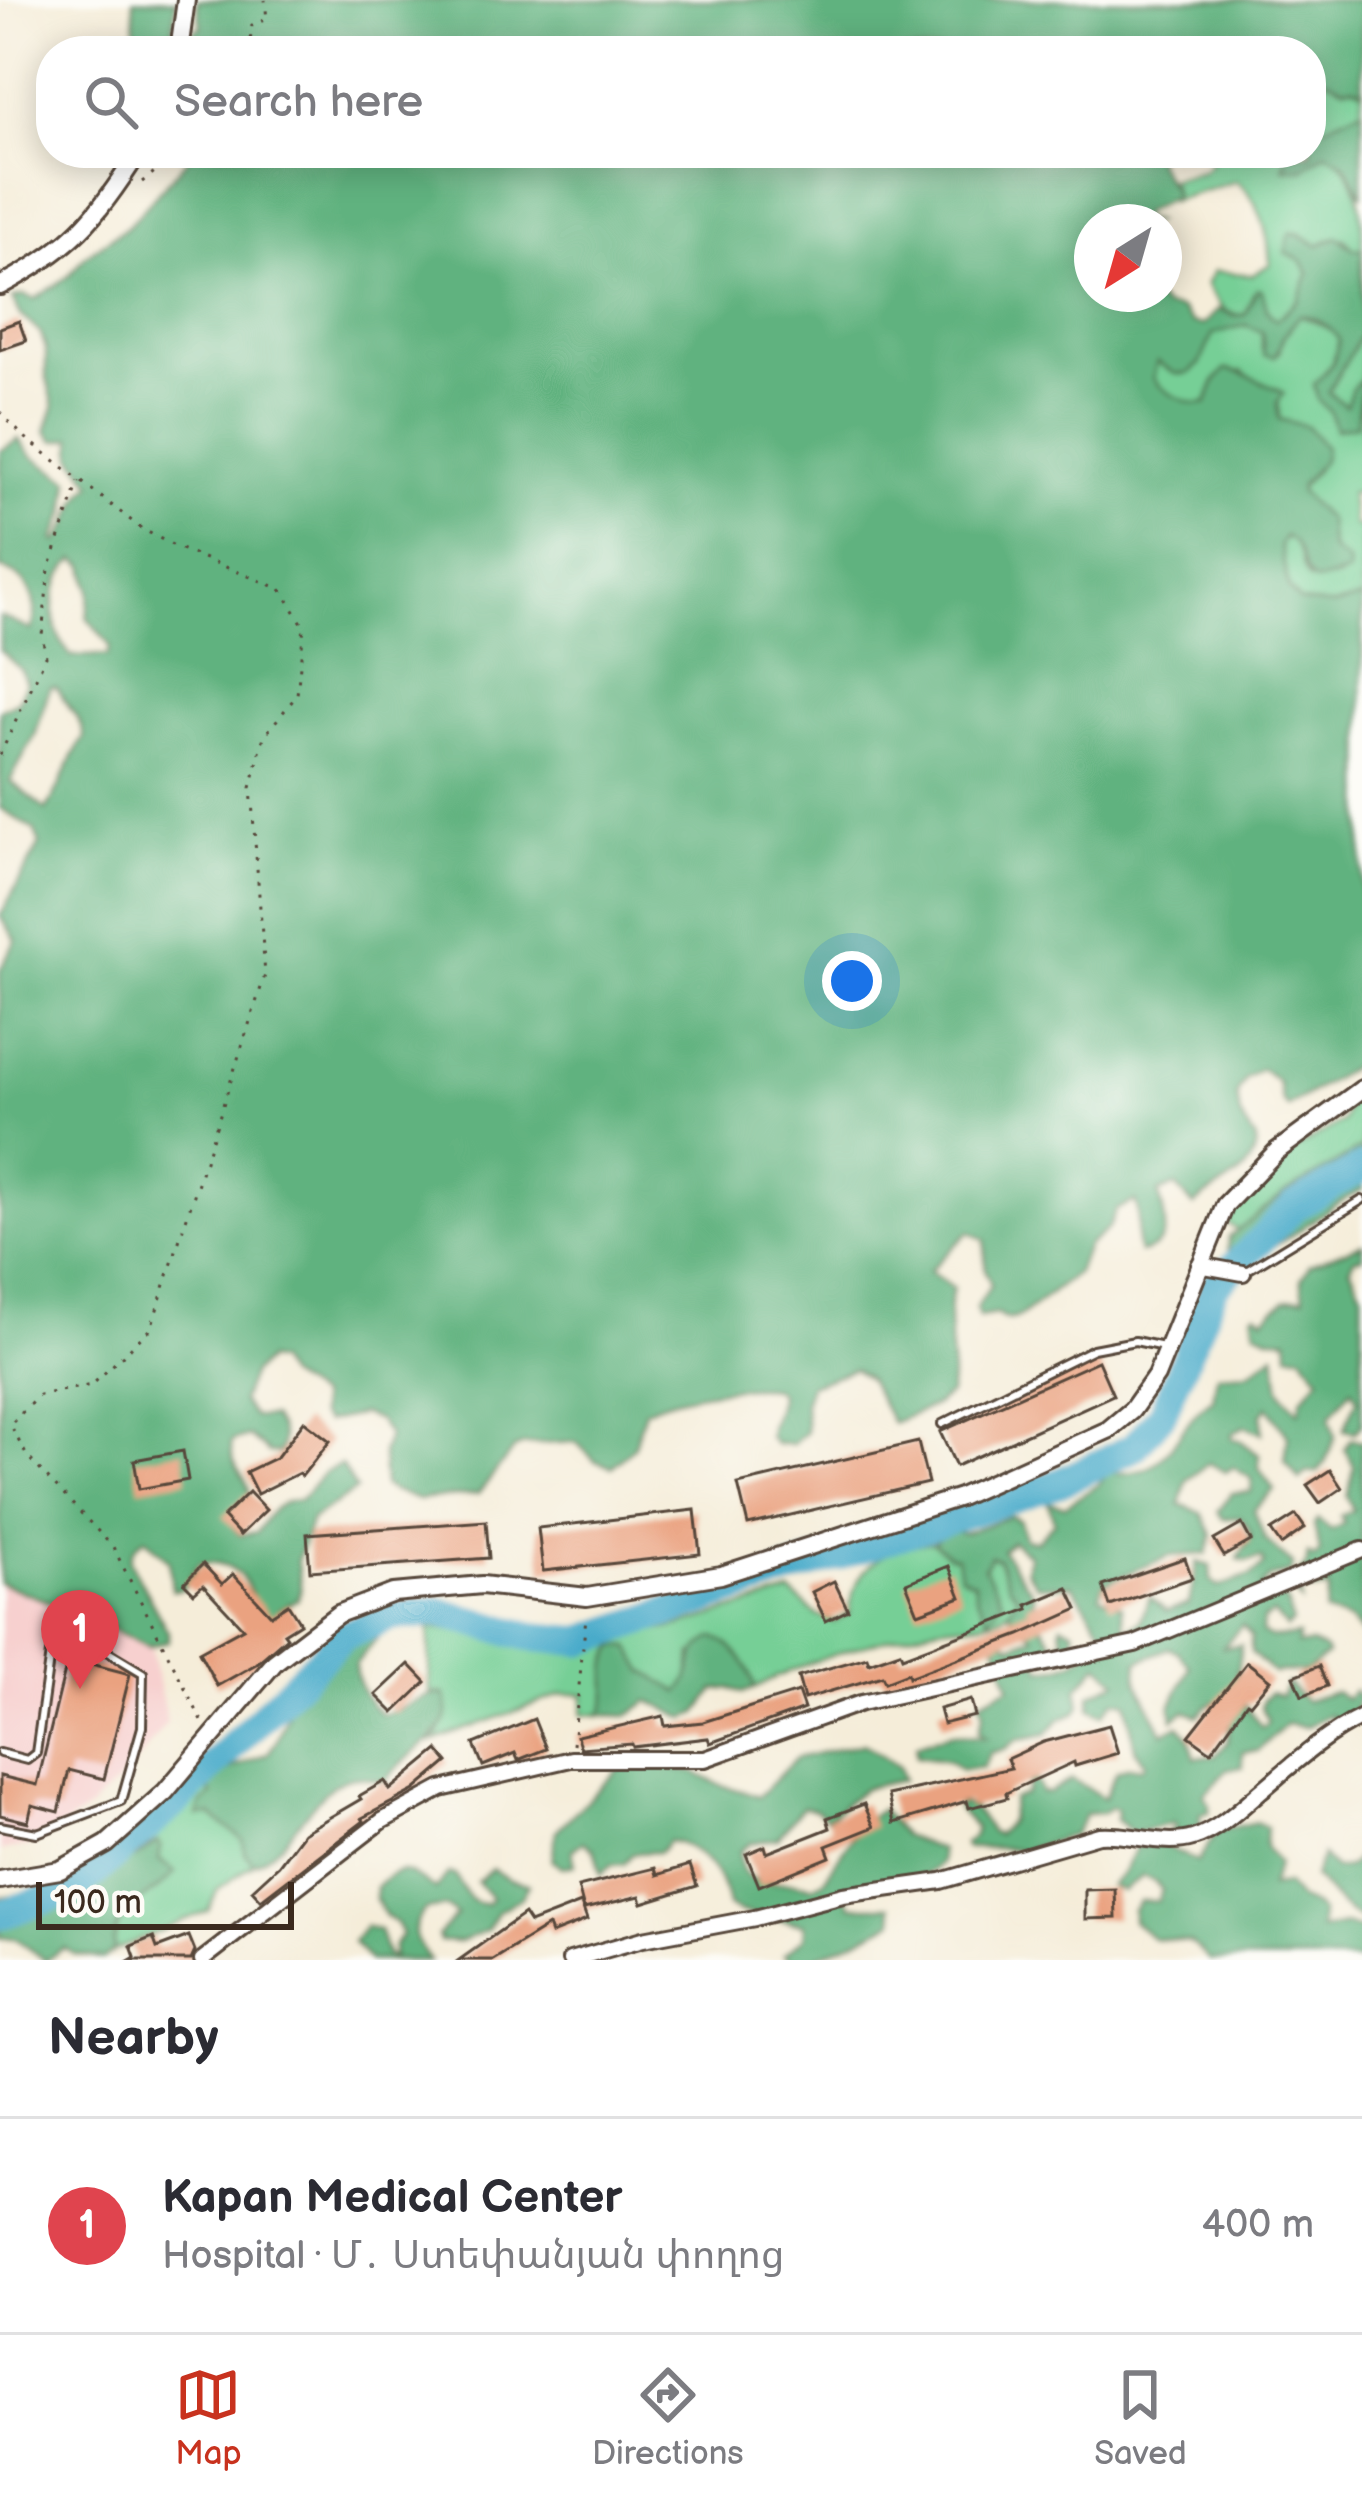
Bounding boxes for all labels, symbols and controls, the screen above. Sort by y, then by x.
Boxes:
search box [36,36,1326,168]
icon: search [78,69,144,135]
text: Search here [174,75,423,130]
north arrow [1074,204,1182,312]
your location [822,951,882,1011]
pin: 1 [41,1590,119,1689]
scale bar [36,1876,294,1929]
text: 100 m [54,1883,142,1923]
text: Nearby [48,2008,219,2069]
text: Kapan Medical Center [162,2171,622,2226]
text: 1 [79,2202,95,2249]
text: 400 m [1202,2202,1314,2249]
text: Hospital · Մ․ Ստեփանյան փողոց [162,2233,784,2280]
tab: Map [175,2362,242,2474]
tab: Directions [592,2362,744,2474]
tab: Saved [1094,2362,1187,2474]

